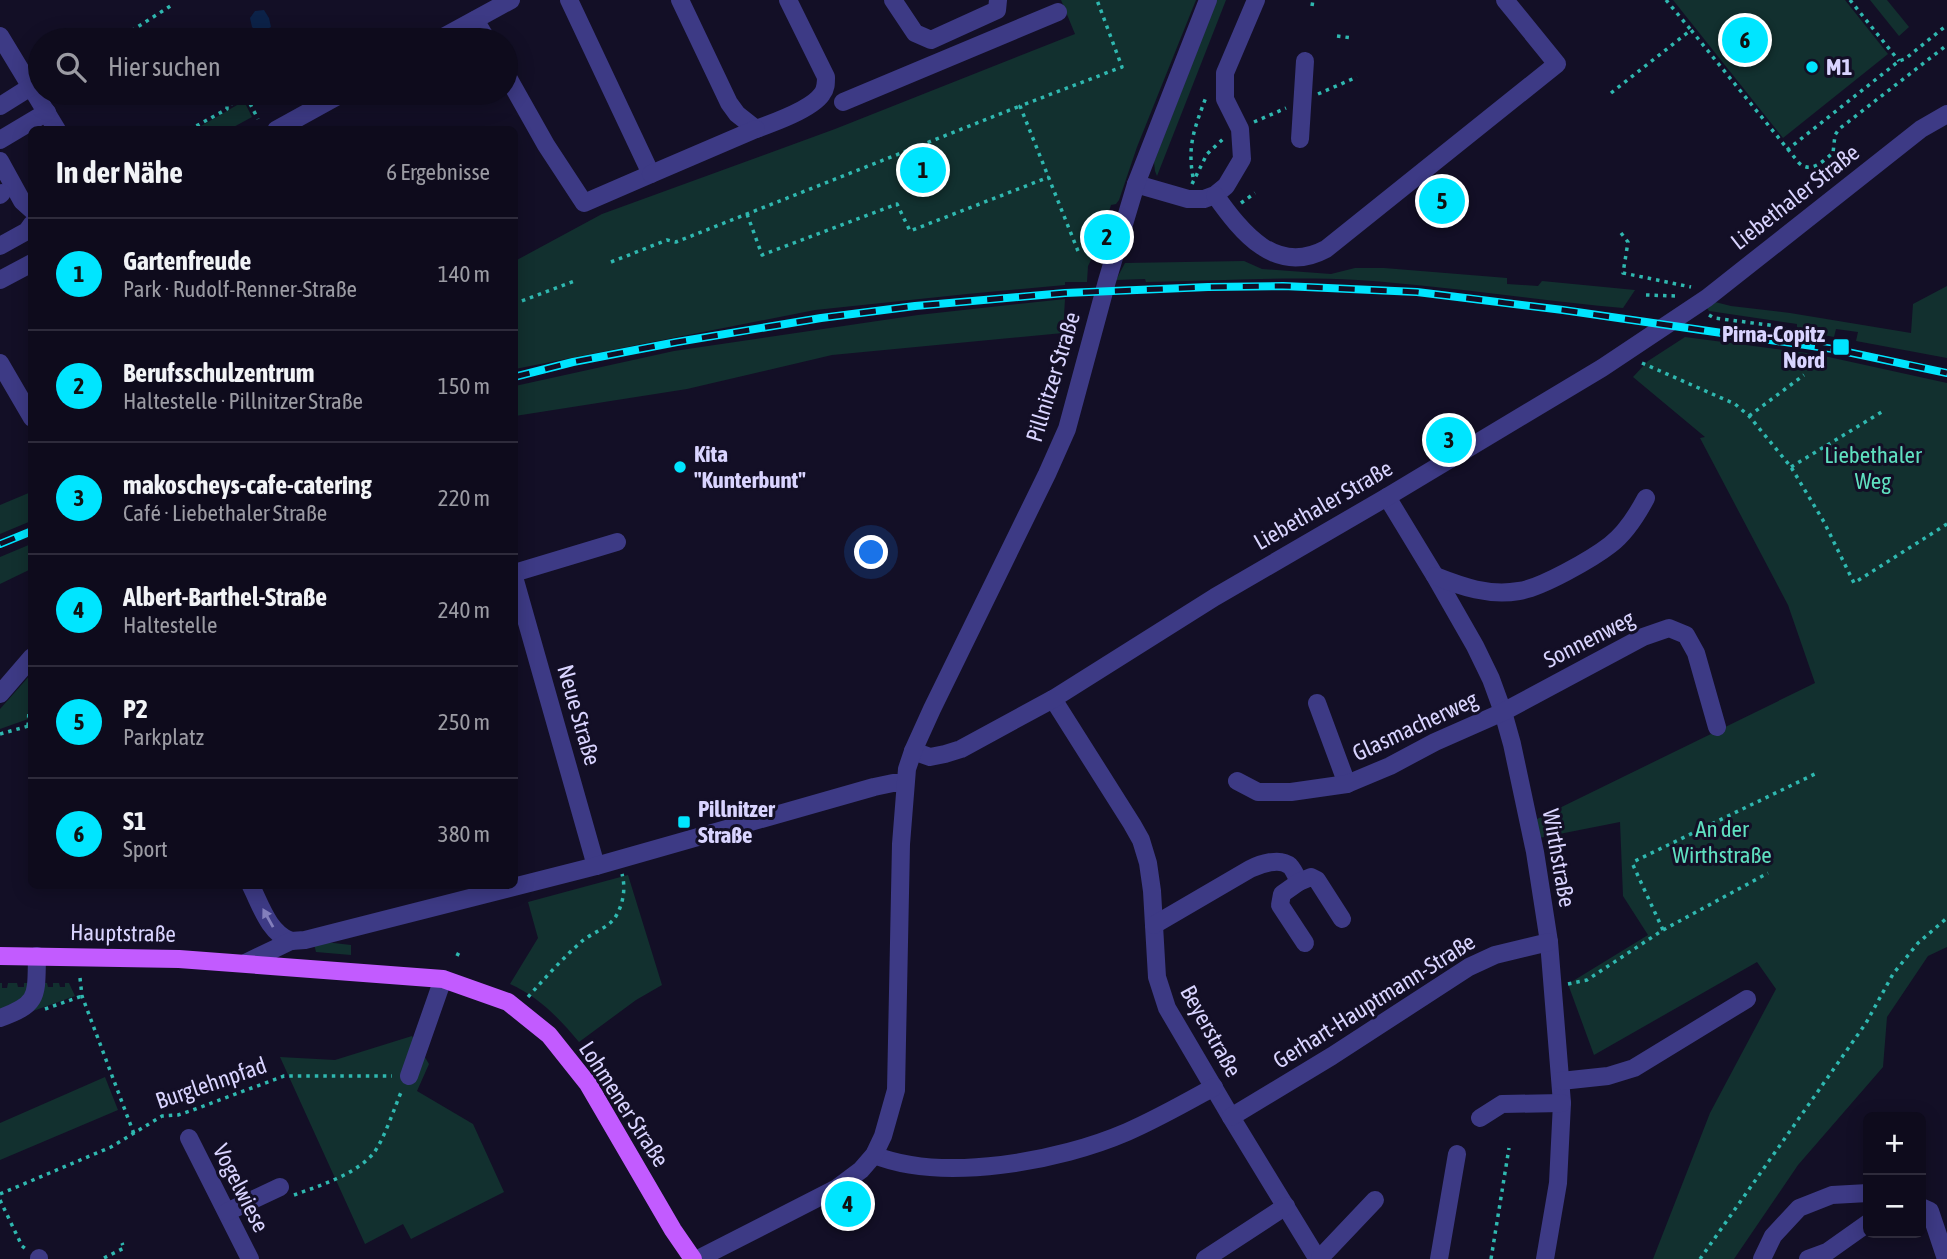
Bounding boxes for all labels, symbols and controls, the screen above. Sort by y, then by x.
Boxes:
pin: 6 [1722,14,1768,66]
search box [28,28,518,105]
icon: search [52,48,90,86]
text: Hier suchen [108,52,221,82]
place label: M1 [1826,54,1852,80]
marker: M1 [1804,59,1820,75]
street label: Liebethaler Straße [1726,139,1864,255]
pin: 1 [900,144,946,196]
text: In der Nähe [56,155,183,189]
text: 6 Ergebnisse [386,159,490,185]
pin: 5 [1419,175,1465,227]
pin: 2 [1084,211,1130,263]
text: Gartenfreude [123,246,251,276]
text: 1 [74,261,84,287]
text: 140 m [438,261,490,287]
text: Park · Rudolf-Renner-Straße [123,276,357,302]
street label: Pillnitzer Straße [1021,309,1085,445]
place label: Pirna-Copitz Nord [1722,321,1826,373]
marker: Pirna-Copitz Nord [1831,337,1851,357]
text: Berufsschulzentrum [123,358,315,388]
text: 2 [74,373,84,399]
text: 150 m [438,373,490,399]
text: Haltestelle · Pillnitzer Straße [123,388,363,414]
pin: 3 [1426,414,1472,466]
place label: Kita "Kunterbunt" [694,441,806,493]
park label: Liebethaler Weg [1824,442,1923,494]
street label: Liebethaler Straße [1249,455,1397,555]
marker: Kita "Kunterbunt" [672,459,688,475]
text: makoscheys-cafe-catering [123,470,372,500]
text: 3 [74,485,84,511]
text: 220 m [438,485,490,511]
text: Café · Liebethaler Straße [123,500,327,526]
your location [854,535,888,569]
text: Albert-Barthel-Straße [123,582,327,612]
text: 4 [74,597,84,623]
text: 240 m [438,597,490,623]
street label: Sonnenweg [1539,605,1639,673]
text: Haltestelle [123,612,217,638]
street label: Neue Straße [552,662,606,768]
street label: Glasmacherweg [1348,686,1482,766]
text: P2 [123,694,148,724]
text: 5 [74,709,84,735]
text: 250 m [438,709,490,735]
text: Parkplatz [123,724,204,750]
place label: Pillnitzer Straße [698,796,776,848]
text: S1 [123,806,146,836]
street label: Wirthstraße [1538,807,1580,909]
marker: Pillnitzer Straße [676,814,692,830]
park label: An der Wirthstraße [1672,816,1772,868]
text: 6 [74,821,84,847]
text: 380 m [438,821,490,847]
text: Sport [123,836,168,862]
one-way arrow [262,908,274,928]
street label: Hauptstraße [70,919,176,947]
street label: Gerhart-Hauptmann-Straße [1268,928,1480,1074]
street label: Beyerstraße [1175,981,1247,1081]
street label: Lohmener Straße [574,1037,674,1171]
street label: Burglehnpfad [152,1052,270,1114]
map controls [1863,1112,1926,1238]
button: + [1863,1112,1926,1175]
street label: Vogelwiese [208,1140,274,1236]
button: − [1863,1175,1926,1238]
pin: 4 [825,1178,871,1230]

